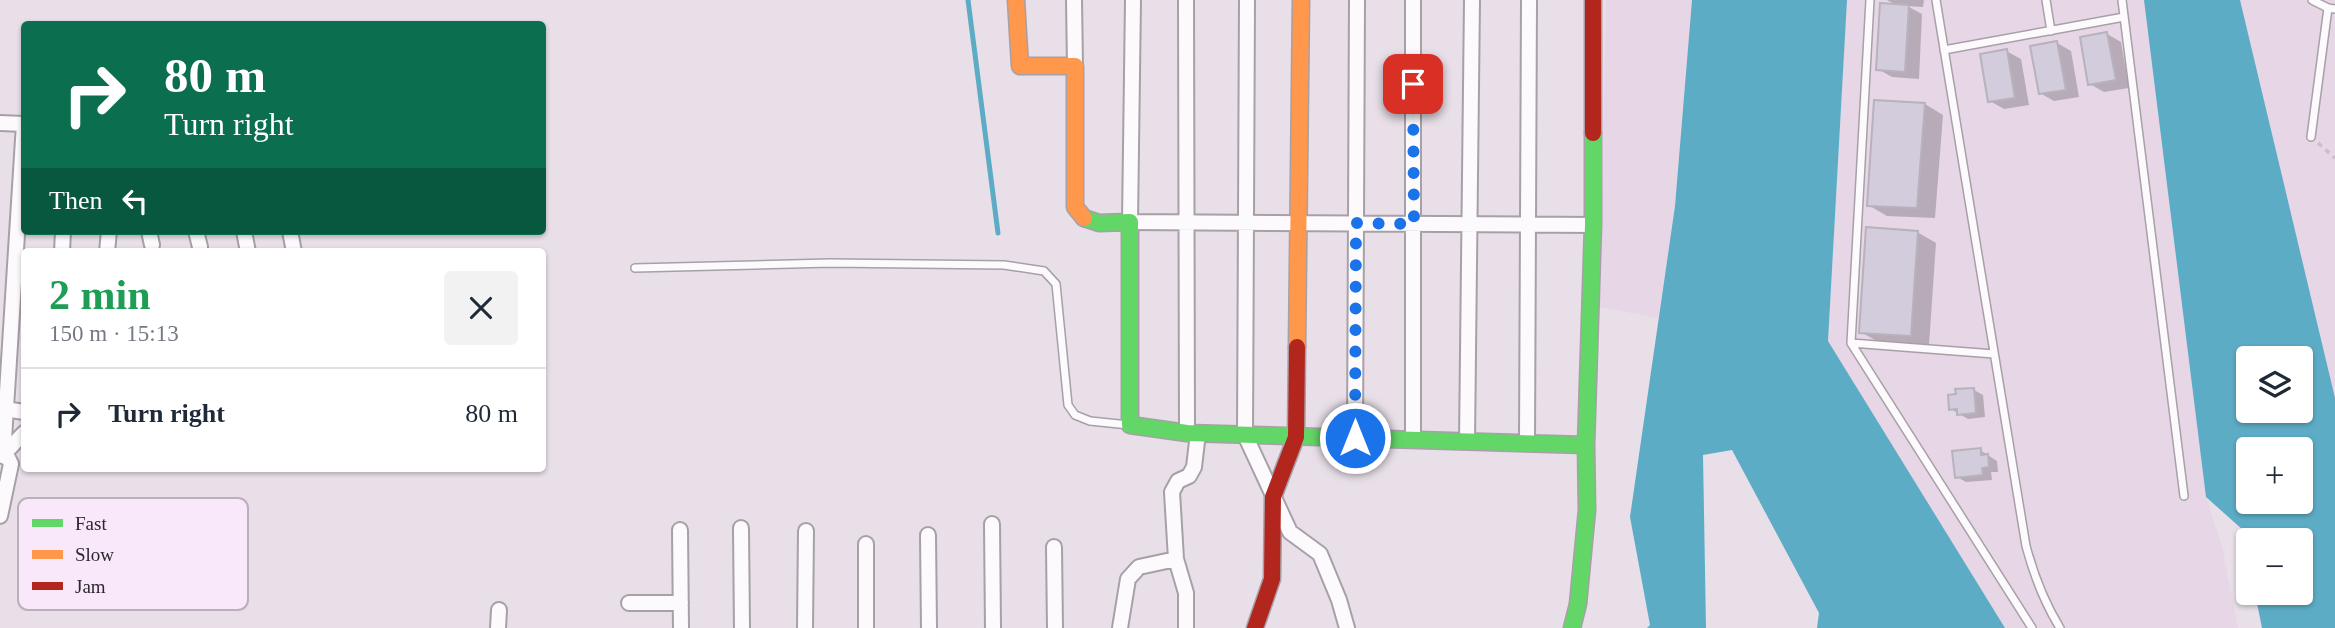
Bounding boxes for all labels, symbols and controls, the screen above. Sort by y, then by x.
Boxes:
text: 80 m [164,48,266,103]
icon: right [49,49,140,140]
pin [1383,54,1443,114]
icon: arrive [1394,65,1432,103]
text: Turn right [164,106,294,142]
icon: left [116,182,154,220]
text: Then [49,186,102,215]
button: close [444,271,518,345]
text: 2 min [49,272,151,318]
text: 150 m · 15:13 [49,321,179,346]
map controls [2236,346,2313,605]
button: layers [2236,346,2313,423]
icon: right [49,395,87,433]
text: Turn right [108,399,225,428]
text: 80 m [465,399,518,428]
position arrow [1318,401,1392,475]
button: + [2236,437,2313,514]
legend [18,498,248,610]
text: Fast [75,513,107,534]
button: − [2236,528,2313,605]
text: Slow [75,544,114,565]
text: Jam [75,576,106,597]

